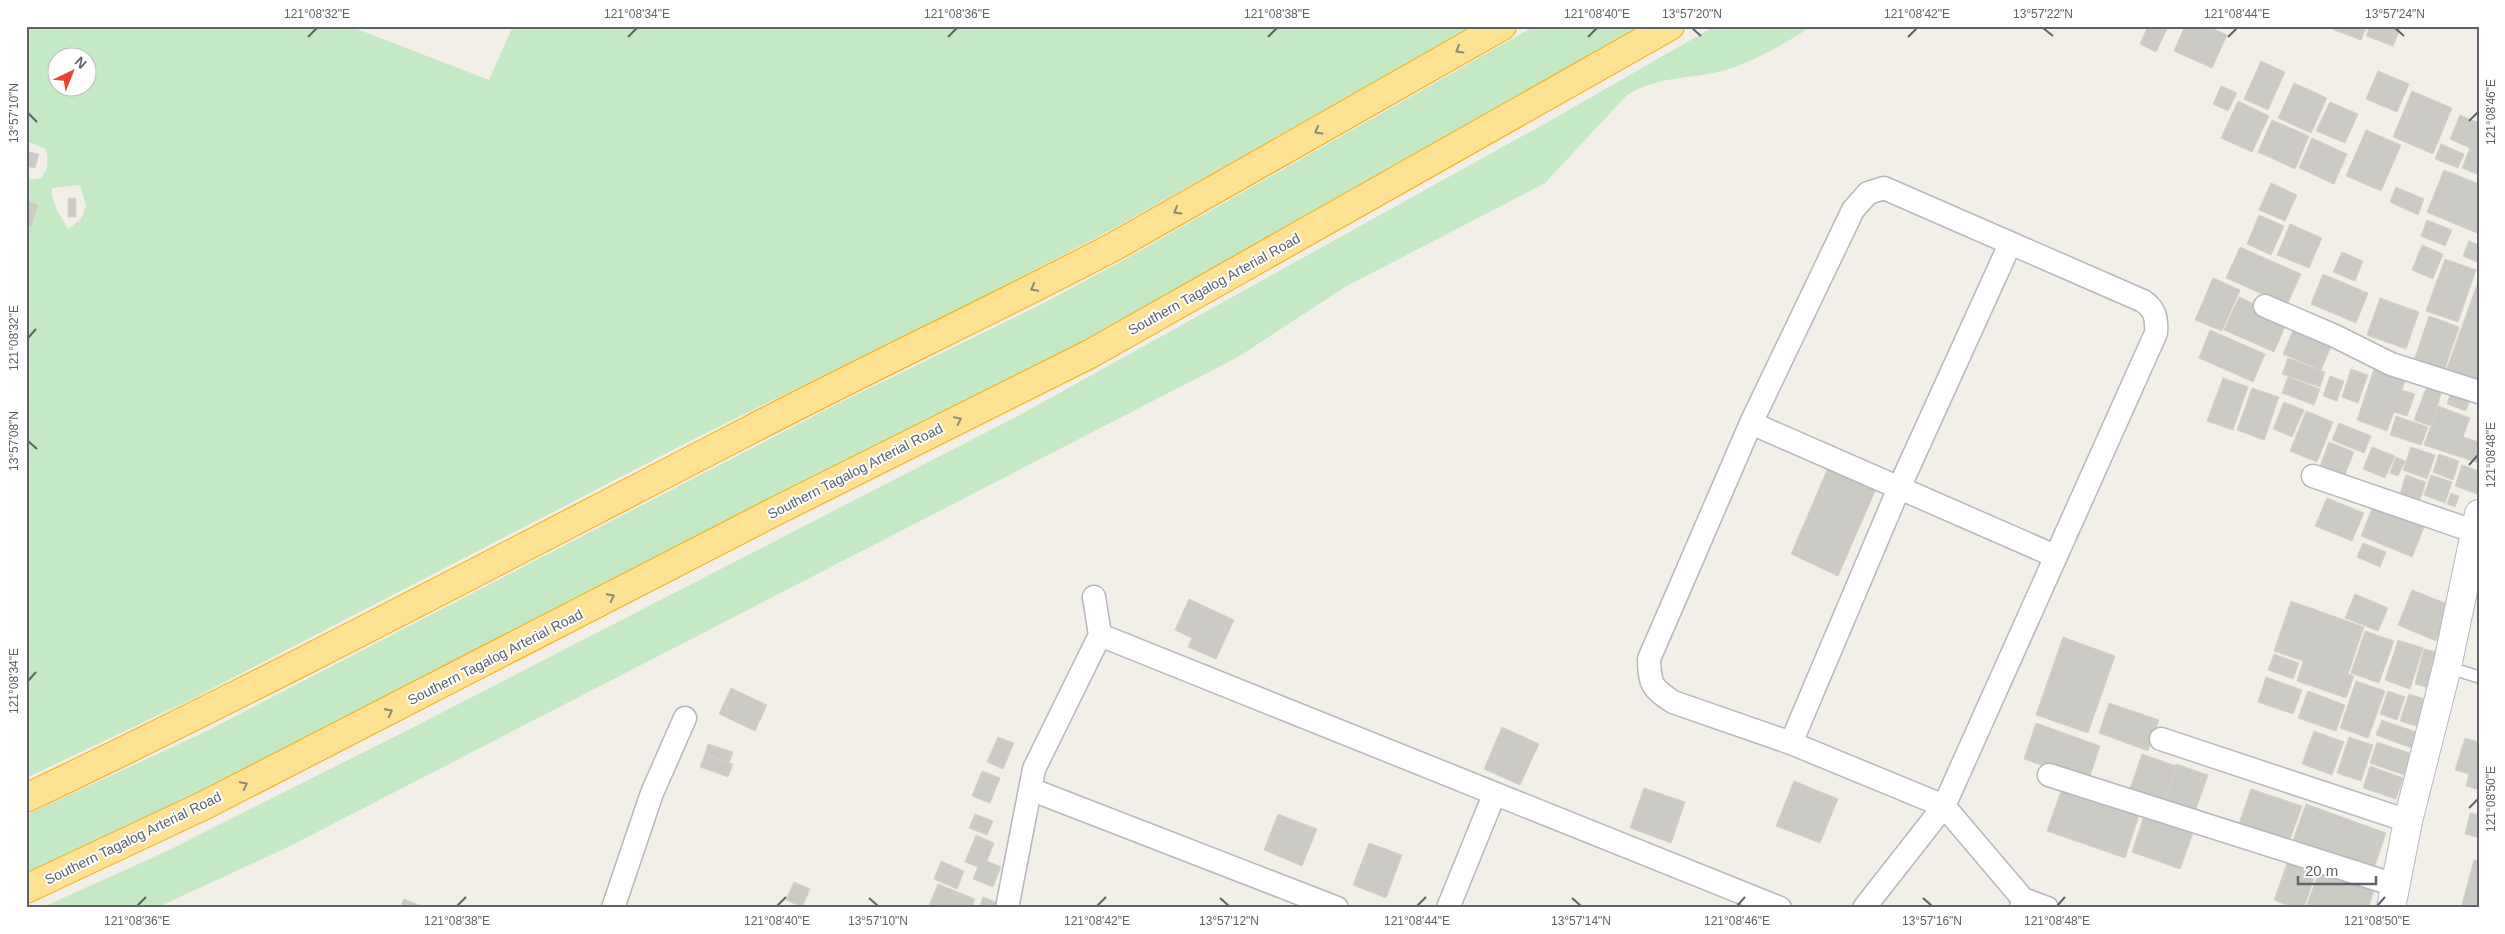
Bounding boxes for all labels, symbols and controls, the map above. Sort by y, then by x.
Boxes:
text: 121°08'32"E [284,7,350,21]
text: 121°08'34"E [604,7,670,21]
text: 121°08'36"E [924,7,990,21]
text: 121°08'38"E [1244,7,1310,21]
text: 121°08'40"E [1564,7,1630,21]
text: 13°57'20"N [1662,7,1722,21]
text: 121°08'42"E [1884,7,1950,21]
text: 13°57'22"N [2013,7,2073,21]
text: 121°08'44"E [2204,7,2270,21]
text: 13°57'24"N [2365,7,2425,21]
one-way arrow [1456,44,1465,54]
north arrow [48,48,98,98]
text: N [72,53,90,72]
text: 121°08'46"E [2484,79,2498,145]
text: 13°57'10"N [7,83,21,143]
one-way arrow [1315,125,1324,135]
one-way arrow [1173,205,1182,215]
street label: Southern Tagalog Arterial Road [1125,230,1303,338]
one-way arrow [1030,282,1039,292]
text: 121°08'32"E [7,305,21,371]
text: 13°57'08"N [7,411,21,471]
one-way arrow [953,416,962,426]
street label: Southern Tagalog Arterial Road [765,420,945,522]
text: 121°08'48"E [2484,422,2498,488]
one-way arrow [606,593,615,603]
street label: Southern Tagalog Arterial Road [405,606,585,708]
text: 121°08'34"E [7,648,21,714]
one-way arrow [384,708,393,718]
text: 121°08'50"E [2484,766,2498,832]
one-way arrow [239,781,248,791]
street label: Southern Tagalog Arterial Road [42,788,224,888]
scale bar [2298,854,2375,886]
text: 20 m [2305,862,2338,879]
text: 121°08'36"E [104,914,170,928]
text: 121°08'38"E [424,914,490,928]
text: 121°08'40"E [744,914,810,928]
text: 13°57'10"N [848,914,908,928]
text: 121°08'42"E [1064,914,1130,928]
text: 13°57'12"N [1199,914,1259,928]
text: 121°08'44"E [1384,914,1450,928]
text: 13°57'14"N [1551,914,1611,928]
text: 121°08'46"E [1704,914,1770,928]
text: 13°57'16"N [1902,914,1962,928]
text: 121°08'48"E [2024,914,2090,928]
text: 121°08'50"E [2344,914,2410,928]

